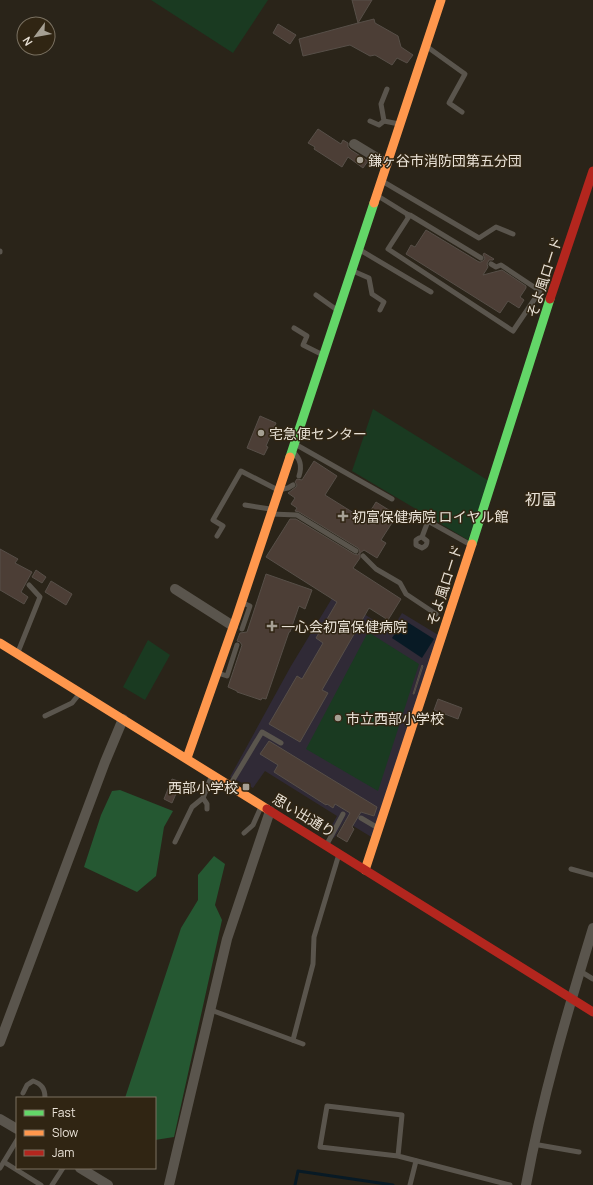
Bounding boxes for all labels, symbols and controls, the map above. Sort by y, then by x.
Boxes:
north arrow [16,16,56,56]
text: N [19,34,36,49]
place label: 鎌ヶ谷市消防団第五分団 [368,151,522,170]
marker: 鎌ヶ谷市消防団第五分団 [355,155,365,165]
street label: そよ風ロード [522,234,566,320]
place label: 宅急便センター [269,424,367,443]
marker: 宅急便センター [256,428,266,438]
district label: 初富 [525,488,557,510]
place label: 初富保健病院 ロイヤル館 [352,507,508,526]
marker: 初富保健病院 ロイヤル館 [337,510,349,522]
street label: そよ風ロード [422,542,466,628]
place label: 一心会初富保健病院 [281,617,407,636]
marker: 一心会初富保健病院 [266,620,278,632]
place label: 市立西部小学校 [346,709,444,728]
marker: 市立西部小学校 [333,713,343,723]
place label: 西部小学校 [168,778,238,797]
marker: 西部小学校 [241,782,251,792]
street label: 思い出通り [269,789,339,841]
legend [16,1097,156,1169]
text: Fast [52,1104,76,1121]
text: Slow [52,1124,78,1141]
text: Jam [52,1144,74,1161]

